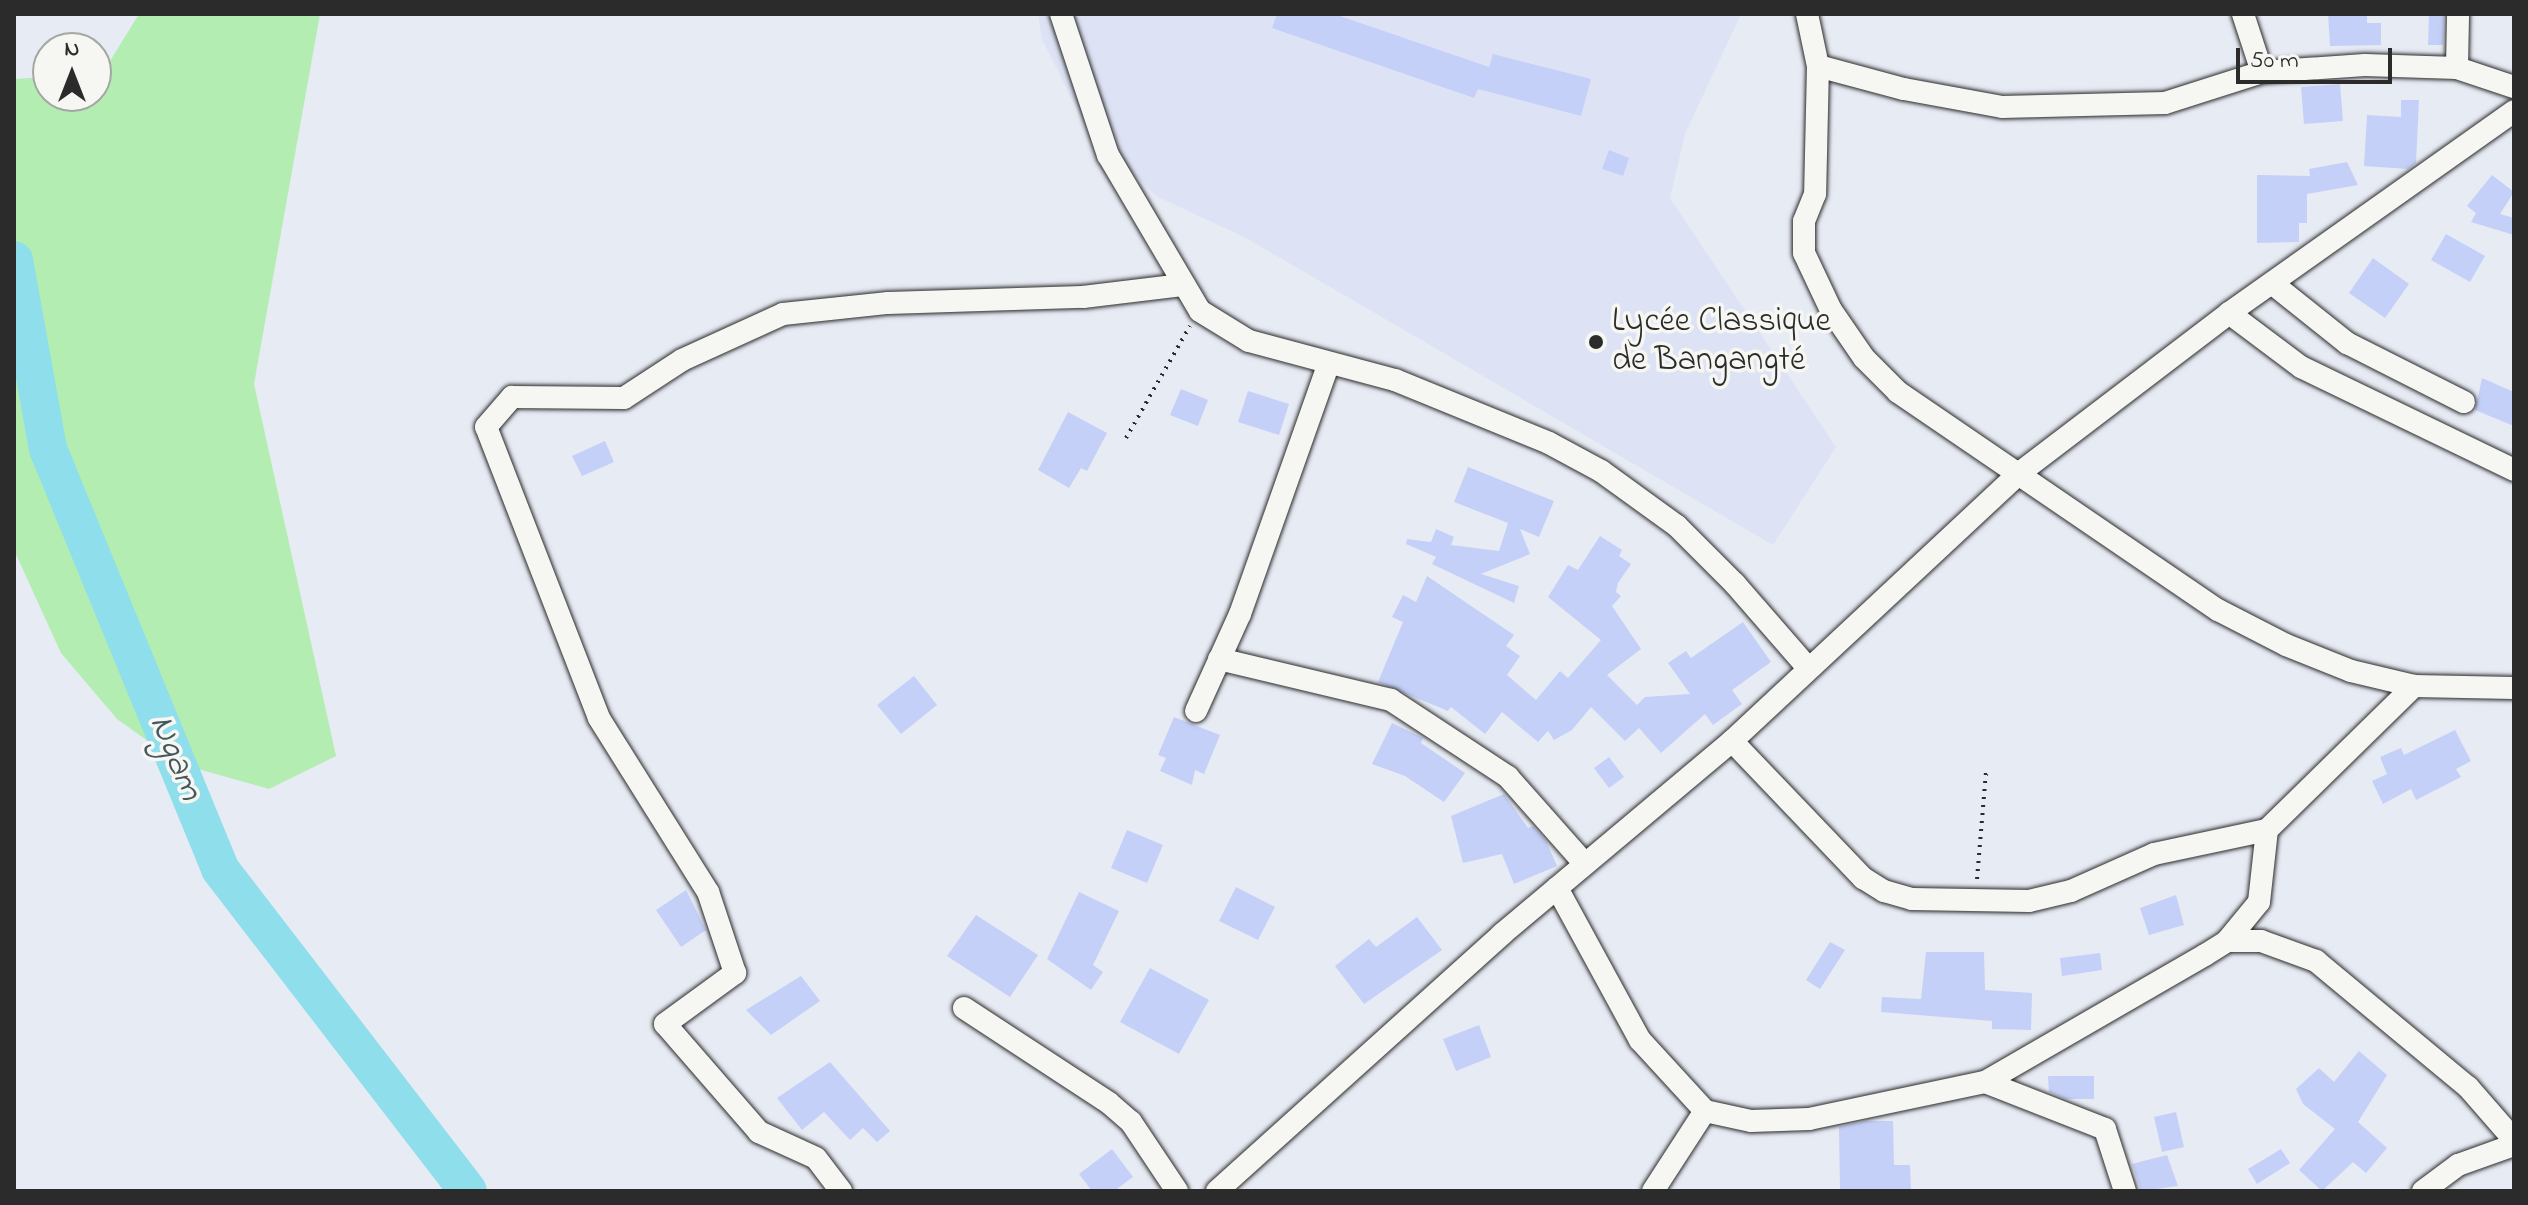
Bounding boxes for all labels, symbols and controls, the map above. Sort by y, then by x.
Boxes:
north arrow [32,32,112,112]
scale bar [2240,32,2396,82]
text: N [65,34,79,66]
text: 50 m [2250,44,2299,79]
place label: Lycée Classique de Bangangté [1612,302,1831,382]
marker: Lycée Classique de Bangangté [1587,333,1605,351]
water label: Ngam [139,709,211,807]

